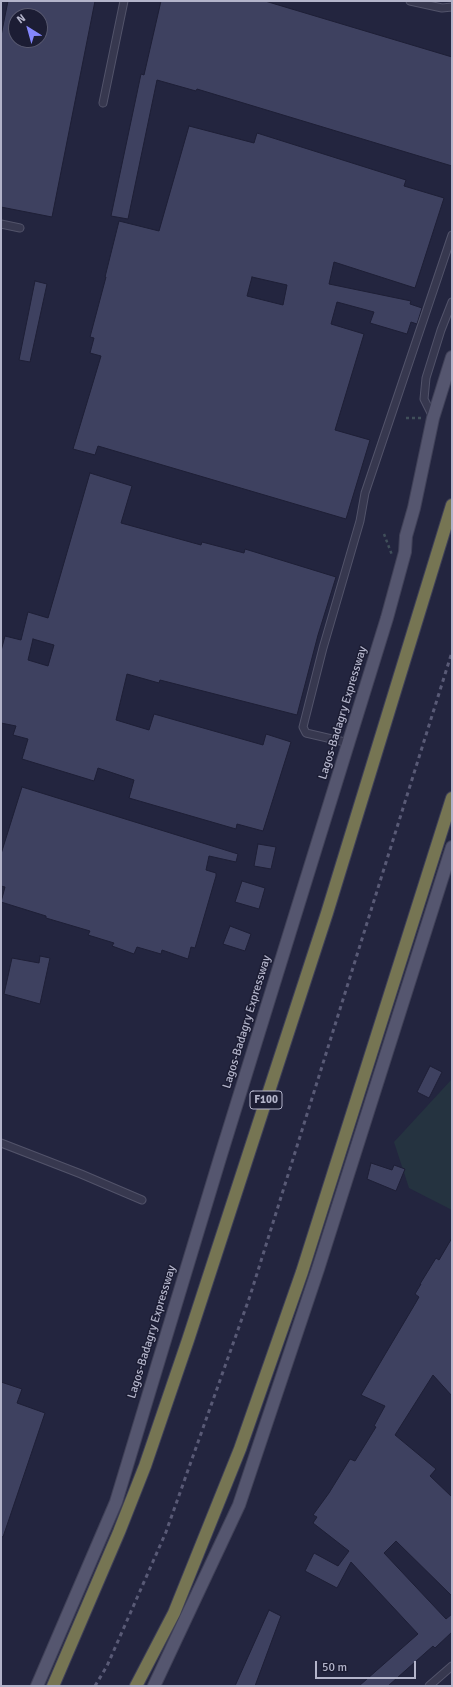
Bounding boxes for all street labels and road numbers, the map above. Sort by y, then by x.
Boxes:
street label: Lagos-Badagry Expressway [316,645,370,781]
street label: Lagos-Badagry Expressway [220,954,274,1090]
road number: F100 [250,1091,282,1109]
street label: Lagos-Badagry Expressway [125,1264,179,1400]

